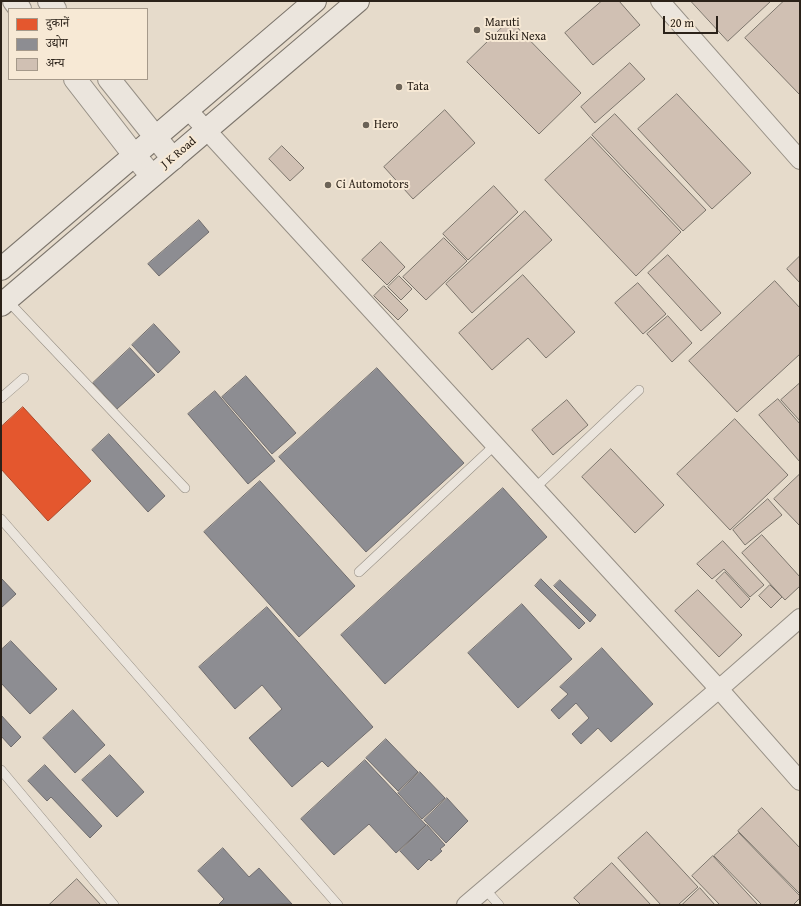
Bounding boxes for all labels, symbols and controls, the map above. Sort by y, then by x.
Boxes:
legend [8,8,148,80]
scale bar [665,8,720,34]
text: दुकानें [46,14,69,31]
text: 20 m [670,14,694,31]
place label: Maruti Suzuki Nexa [485,16,546,44]
marker: Maruti Suzuki Nexa [472,25,482,35]
text: उद्योग [46,34,68,51]
text: अन्य [46,54,64,71]
place label: Tata [407,80,429,94]
marker: Tata [394,82,404,92]
place label: Hero [374,118,398,132]
marker: Hero [361,120,371,130]
street label: J K Road [159,134,199,172]
place label: Ci Automotors [336,178,409,192]
marker: Ci Automotors [323,180,333,190]

